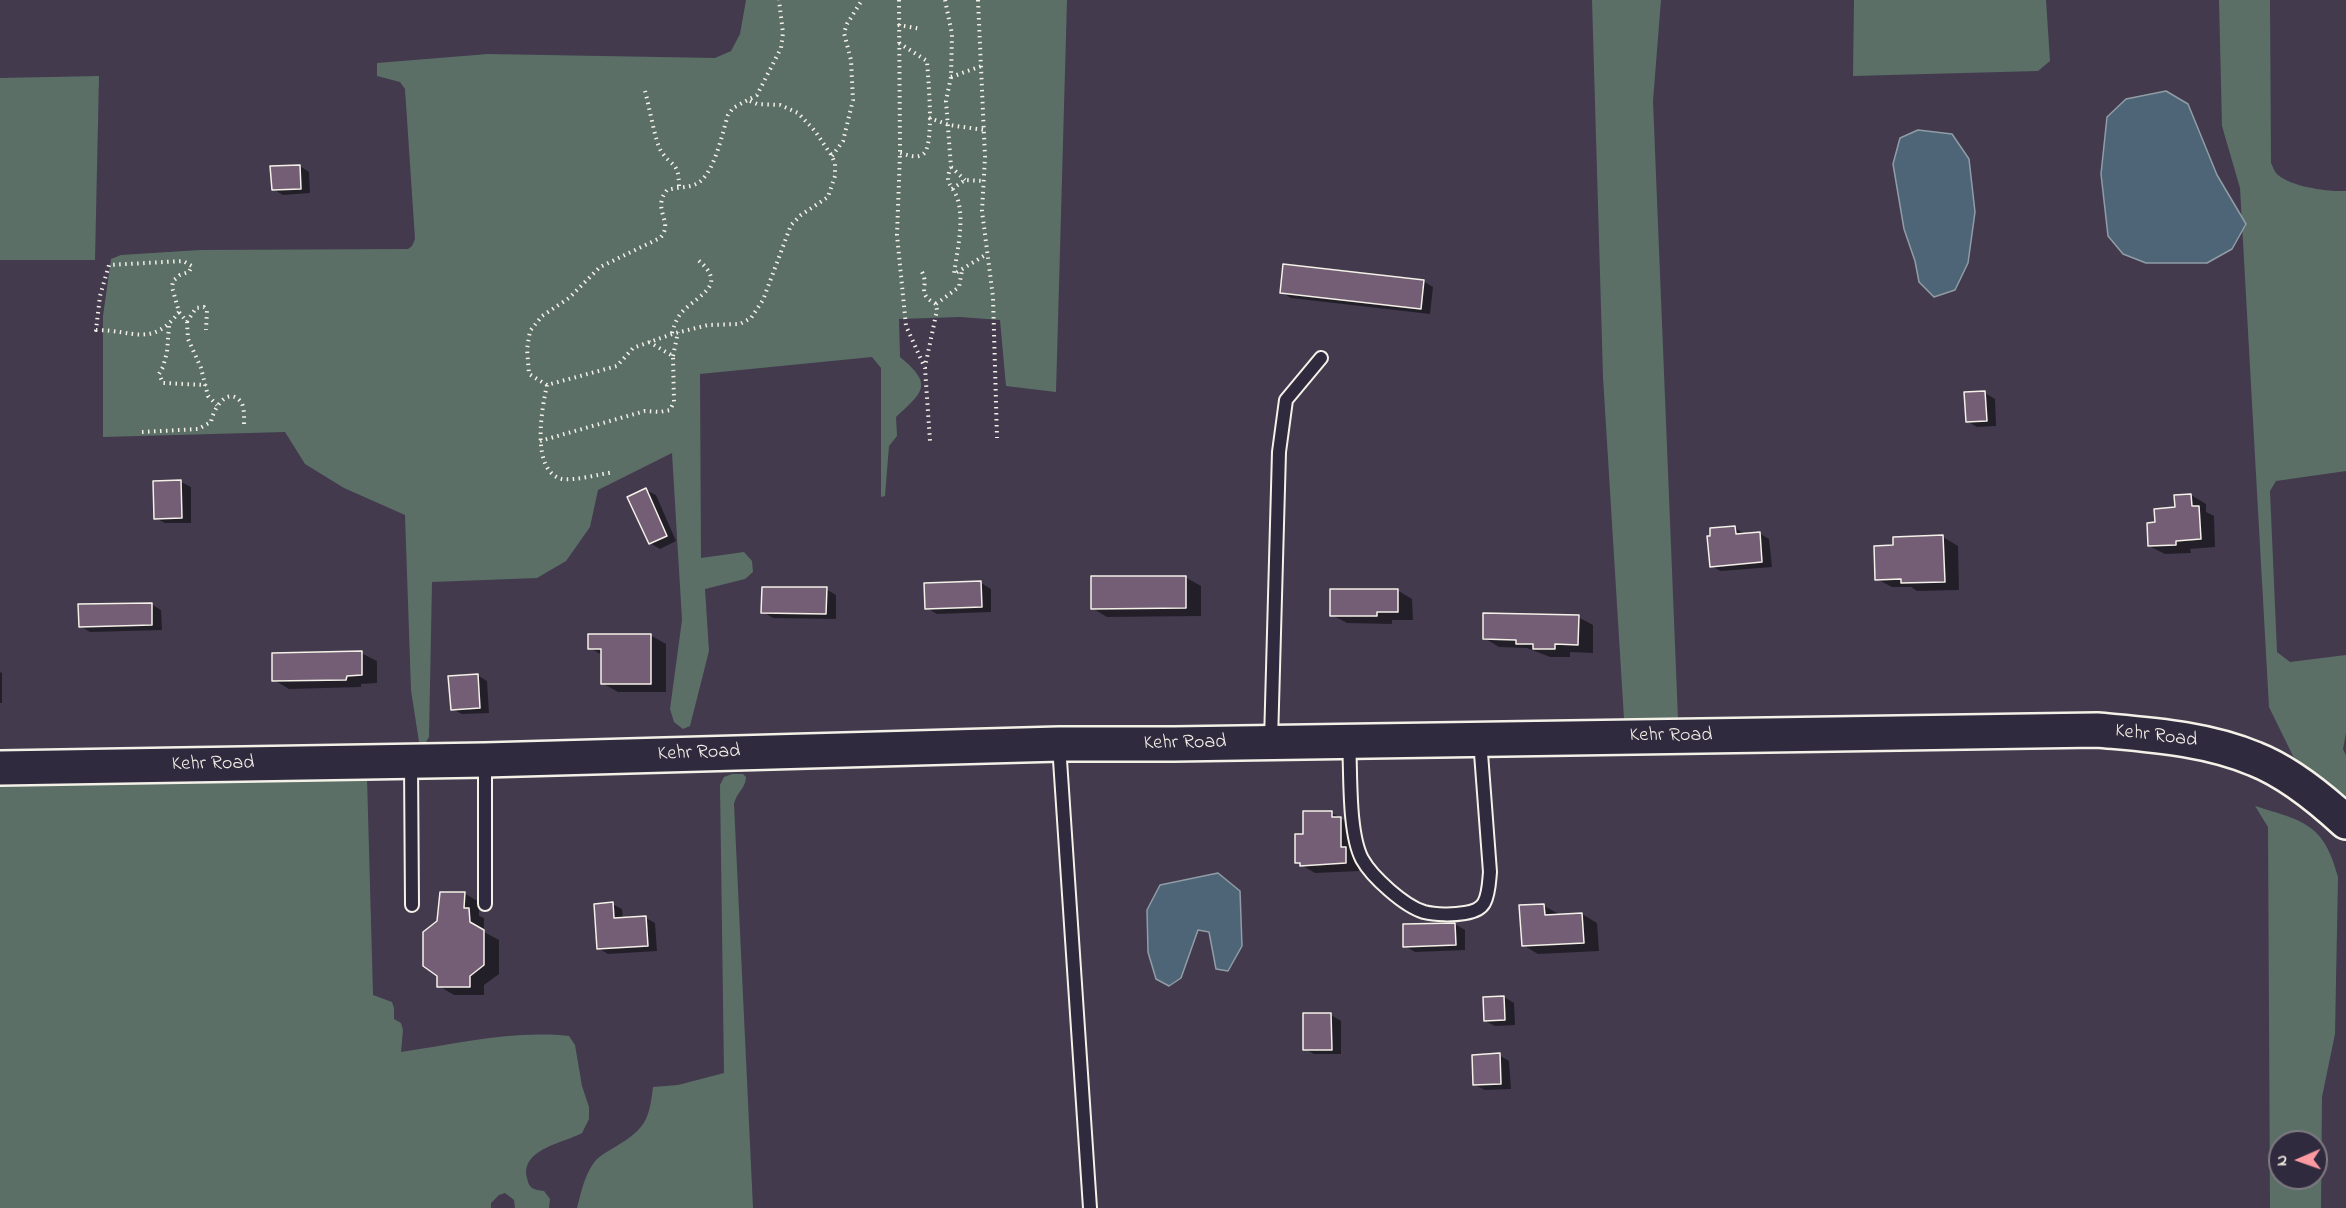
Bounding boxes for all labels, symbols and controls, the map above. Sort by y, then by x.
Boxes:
street label: Kehr Road [2113,720,2199,754]
street label: Kehr Road [1630,725,1712,749]
street label: Kehr Road [1143,731,1227,757]
street label: Kehr Road [657,741,741,767]
street label: Kehr Road [171,752,255,778]
north arrow [2268,1130,2328,1190]
text: N [2270,1155,2294,1166]

